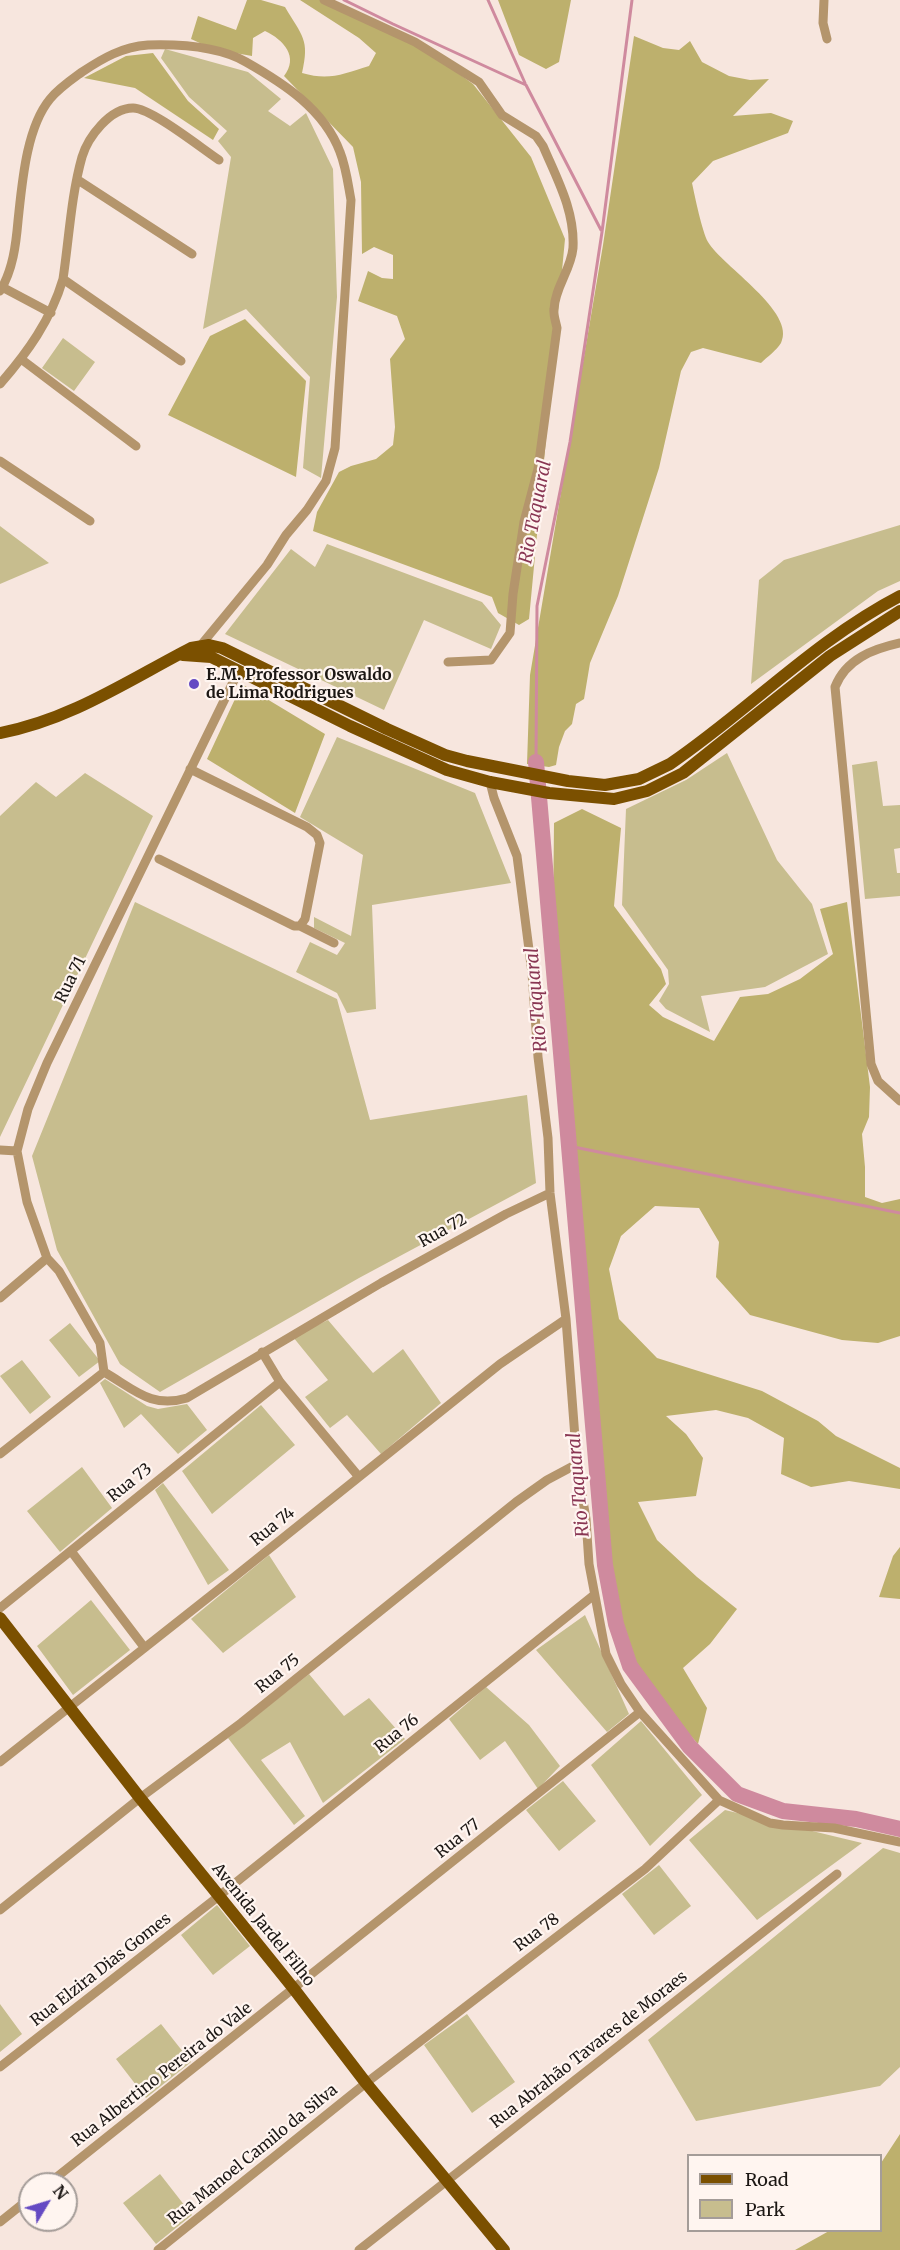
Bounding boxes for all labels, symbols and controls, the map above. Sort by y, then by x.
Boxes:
water label: Rio Taquaral [515,458,557,566]
place label: E.M. Professor Oswaldo de Lima Rodrigues [206,665,392,703]
marker: E.M. Professor Oswaldo de Lima Rodrigues [187,677,201,691]
water label: Rio Taquaral [522,947,552,1053]
street label: Rua 71 [52,954,90,1006]
street label: Rua 72 [416,1210,470,1252]
water label: Rio Taquaral [564,1432,594,1538]
street label: Rua 73 [104,1459,156,1507]
street label: Rua 74 [247,1504,299,1550]
street label: Rua 75 [252,1650,304,1698]
street label: Rua 76 [371,1710,423,1758]
street label: Rua 77 [432,1815,484,1863]
street label: Avenida Jardel Filho [208,1860,318,1990]
street label: Rua Elzira Dias Gomes [27,1909,175,2031]
street label: Rua 78 [511,1910,563,1956]
street label: Rua Abrahão Tavares de Moraes [487,1967,691,2133]
street label: Rua Albertino Pereira do Vale [68,1999,256,2151]
street label: Rua Manoel Camilo da Silva [164,2081,342,2229]
legend [687,2154,882,2232]
text: Road [745,2168,789,2191]
north arrow [18,2172,78,2232]
text: N [49,2181,72,2203]
text: Park [745,2198,785,2221]

